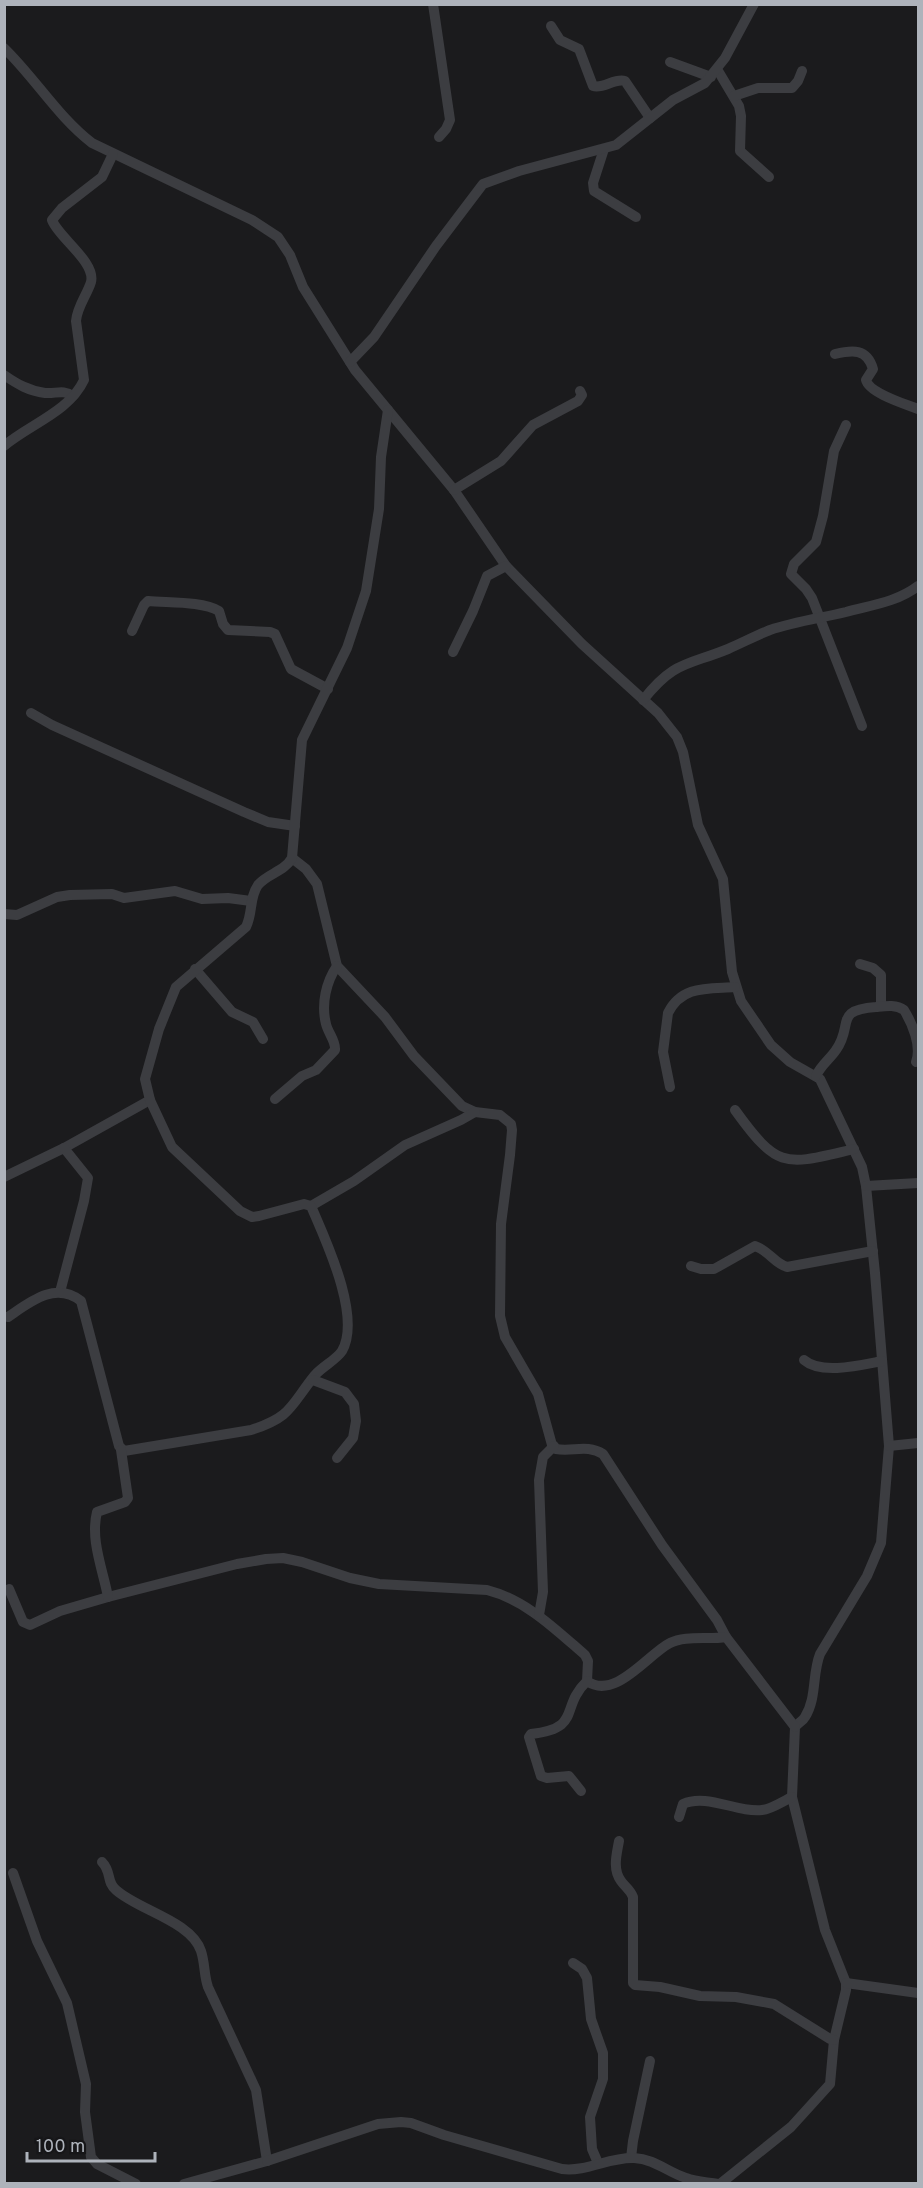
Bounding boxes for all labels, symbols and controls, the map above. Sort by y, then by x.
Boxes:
scale bar [27,2125,154,2163]
text: 100 m [36,2136,85,2159]

